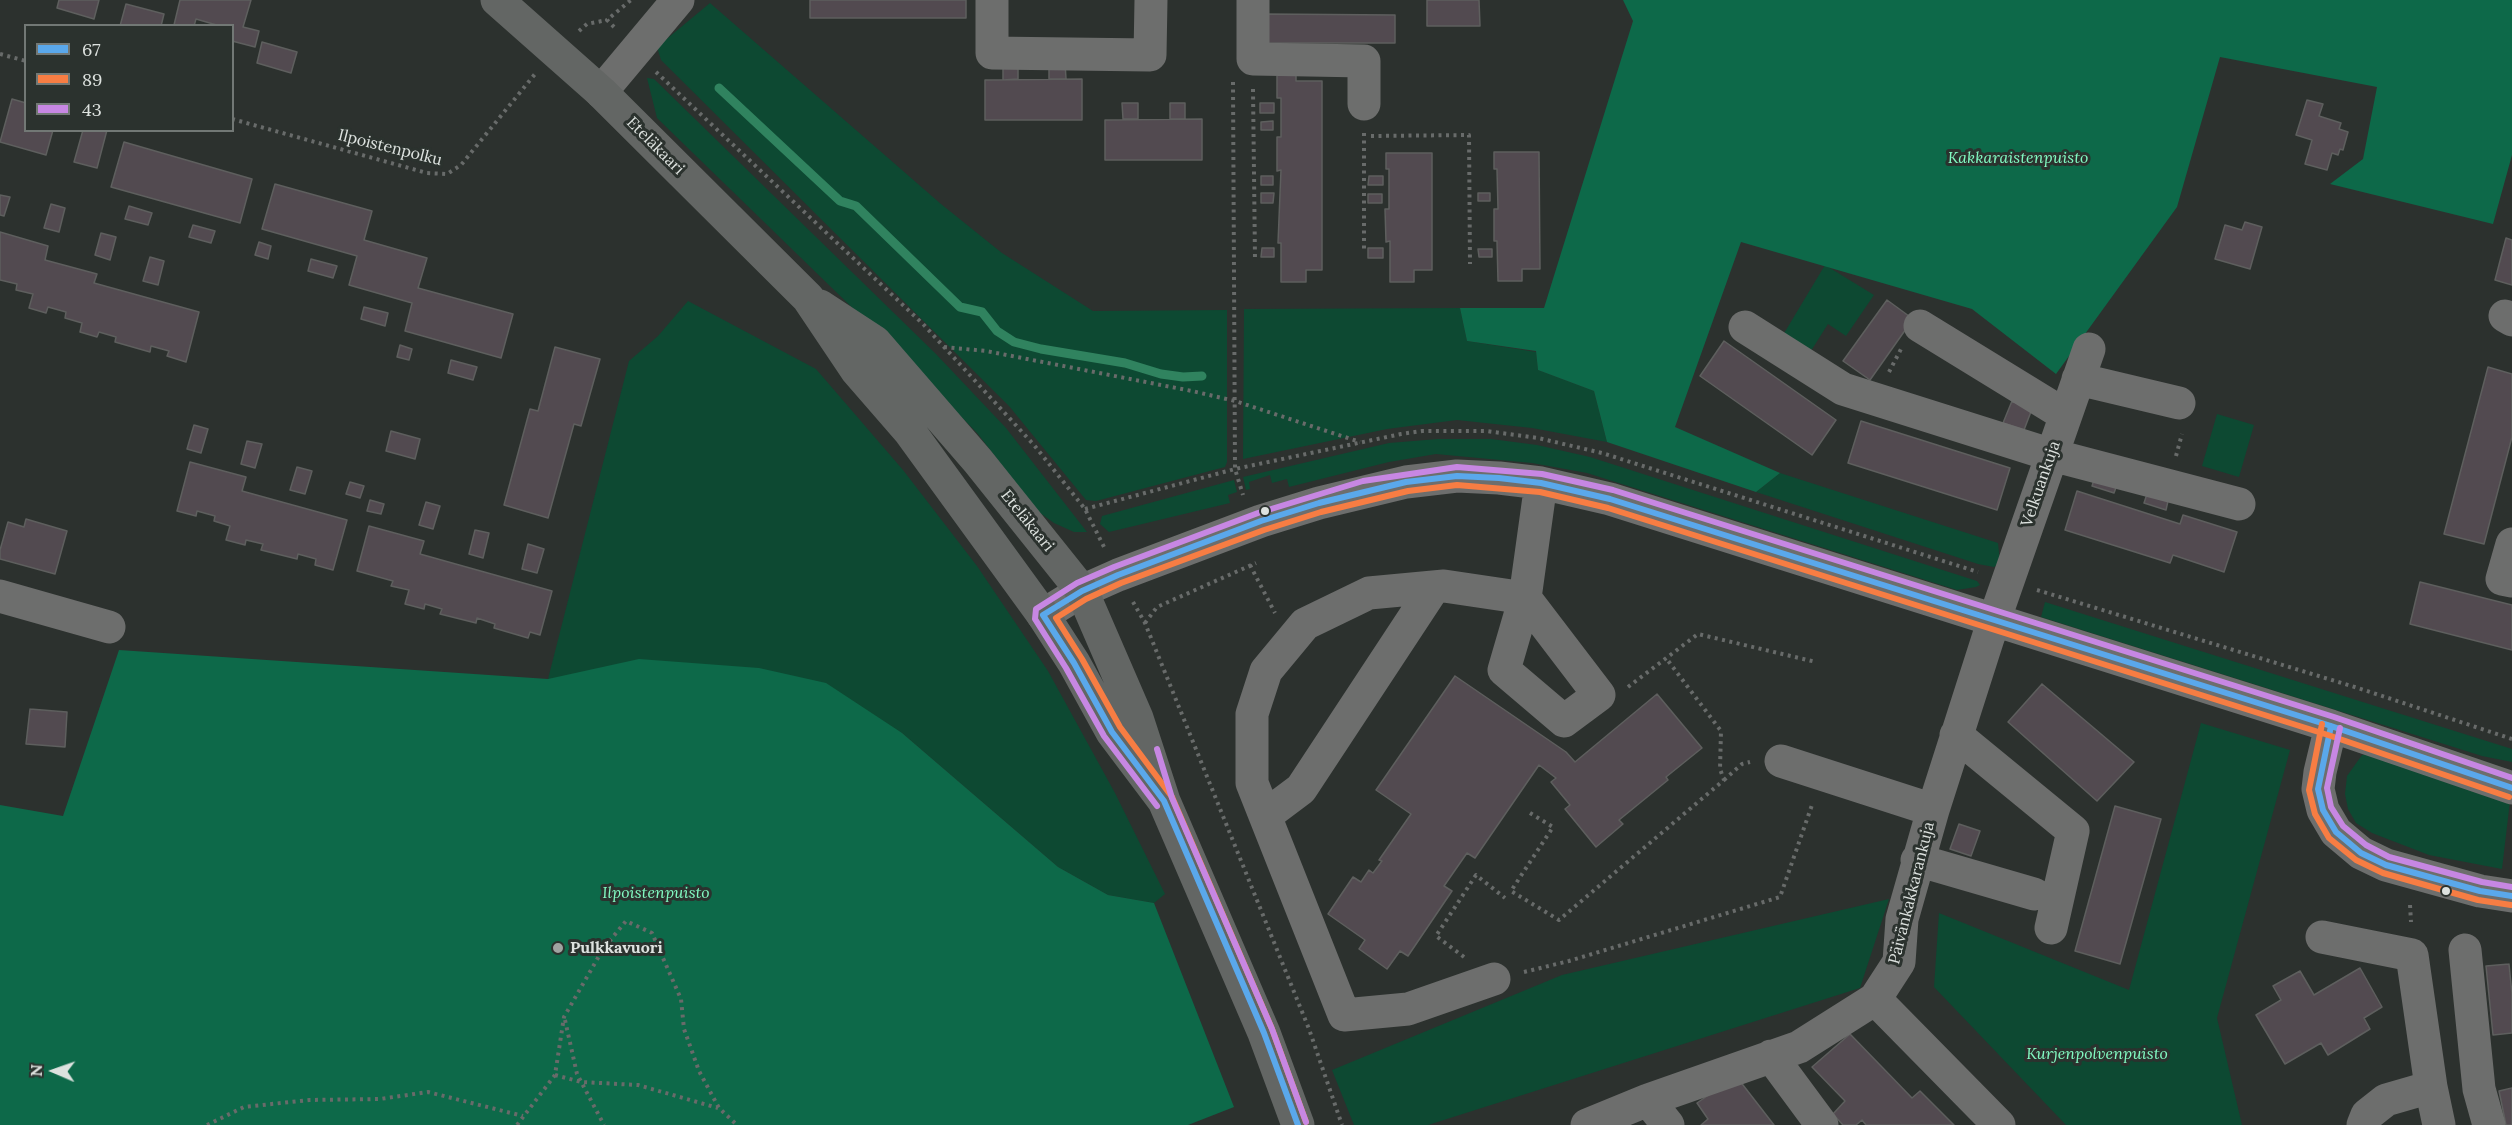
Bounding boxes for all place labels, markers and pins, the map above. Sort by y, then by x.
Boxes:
unlabelled marker [1259,505,1271,517]
unlabelled marker [2440,885,2452,897]
place label: Pulkkavuori [570,938,663,958]
marker: Pulkkavuori [551,941,565,955]

